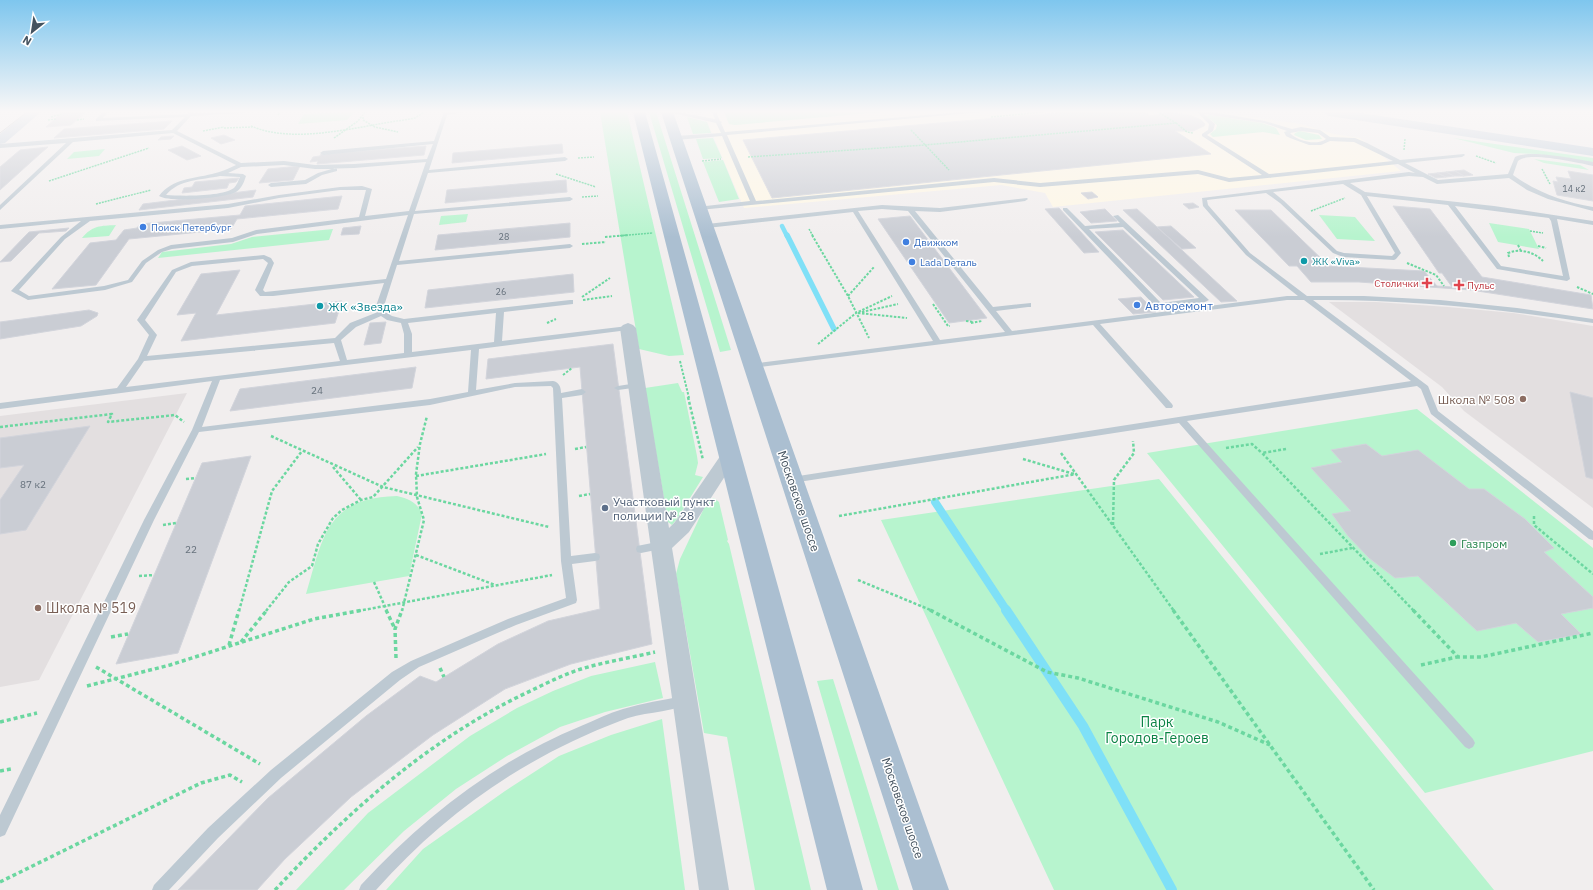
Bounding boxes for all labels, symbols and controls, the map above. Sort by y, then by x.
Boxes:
north arrow [12,12,52,52]
text: N [20,33,34,49]
house number: 14 к2 [1562,183,1586,194]
place label: Поиск Петербург [151,221,232,234]
marker: Поиск Петербург [138,222,148,232]
house number: 28 [499,231,509,242]
place label: Движком [914,236,958,249]
marker: Движком [901,237,911,247]
place label: ЖК «Viva» [1312,255,1360,268]
place label: Lada Dеталь [920,256,977,269]
marker: ЖК «Viva» [1299,256,1309,266]
marker: Lada Dеталь [907,257,917,267]
place label: Столички [1374,277,1419,290]
marker: Столички [1422,278,1432,288]
place label: Пульс [1467,279,1495,292]
marker: Пульс [1454,280,1464,290]
house number: 26 [496,286,506,297]
place label: Авторемонт [1145,298,1213,313]
place label: ЖК «Звезда» [328,299,403,314]
marker: Авторемонт [1132,300,1142,310]
marker: ЖК «Звезда» [315,301,325,311]
house number: 24 [311,384,323,397]
place label: Школа № 508 [1438,392,1515,407]
marker: Школа № 508 [1518,394,1528,404]
street label: Московское шоссе [775,449,823,554]
house number: 87 к2 [20,478,46,491]
place label: Участковый пункт полиции № 28 [613,494,715,523]
marker: Участковый пункт полиции № 28 [600,503,610,513]
place label: Газпром [1461,536,1507,551]
marker: Газпром [1448,538,1458,548]
house number: 22 [185,543,197,556]
place label: Школа № 519 [46,599,136,617]
marker: Школа № 519 [33,603,43,613]
park label: Парк Городов-Героев [1105,713,1209,747]
street label: Московское шоссе [879,756,927,861]

